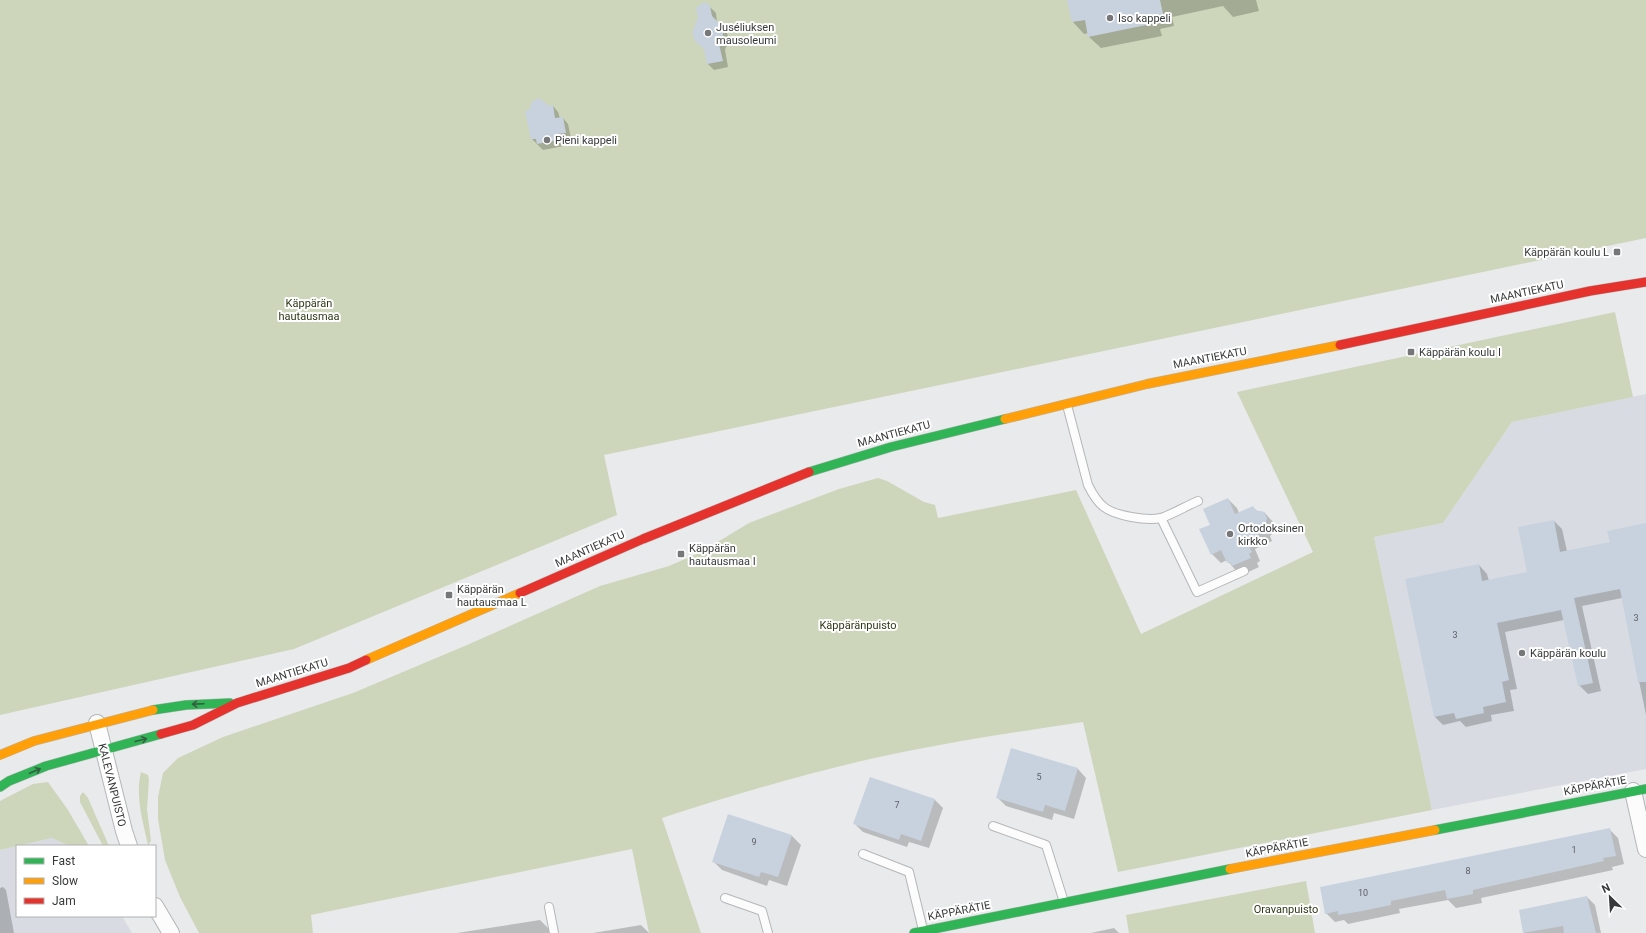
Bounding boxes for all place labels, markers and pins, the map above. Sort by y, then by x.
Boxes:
place label: Iso kappeli [1118,12,1171,25]
marker: Iso kappeli [1105,13,1115,23]
place label: Juséliuksen mausoleumi [716,21,777,47]
marker: Juséliuksen mausoleumi [703,28,713,38]
place label: Pieni kappeli [555,134,617,147]
marker: Pieni kappeli [542,135,552,145]
place label: Käppärän koulu L [1524,246,1609,259]
marker: Käppärän koulu L [1612,247,1622,257]
place label: Käppärän koulu I [1419,346,1501,359]
marker: Käppärän koulu I [1406,347,1416,357]
place label: Ortodoksinen kirkko [1238,522,1304,548]
marker: Ortodoksinen kirkko [1225,529,1235,539]
place label: Käppärän hautausmaa I [689,542,756,568]
marker: Käppärän hautausmaa I [676,549,686,559]
place label: Käppärän hautausmaa L [457,583,527,609]
marker: Käppärän hautausmaa L [444,590,454,600]
place label: Käppärän koulu [1530,647,1606,660]
marker: Käppärän koulu [1517,648,1527,658]

